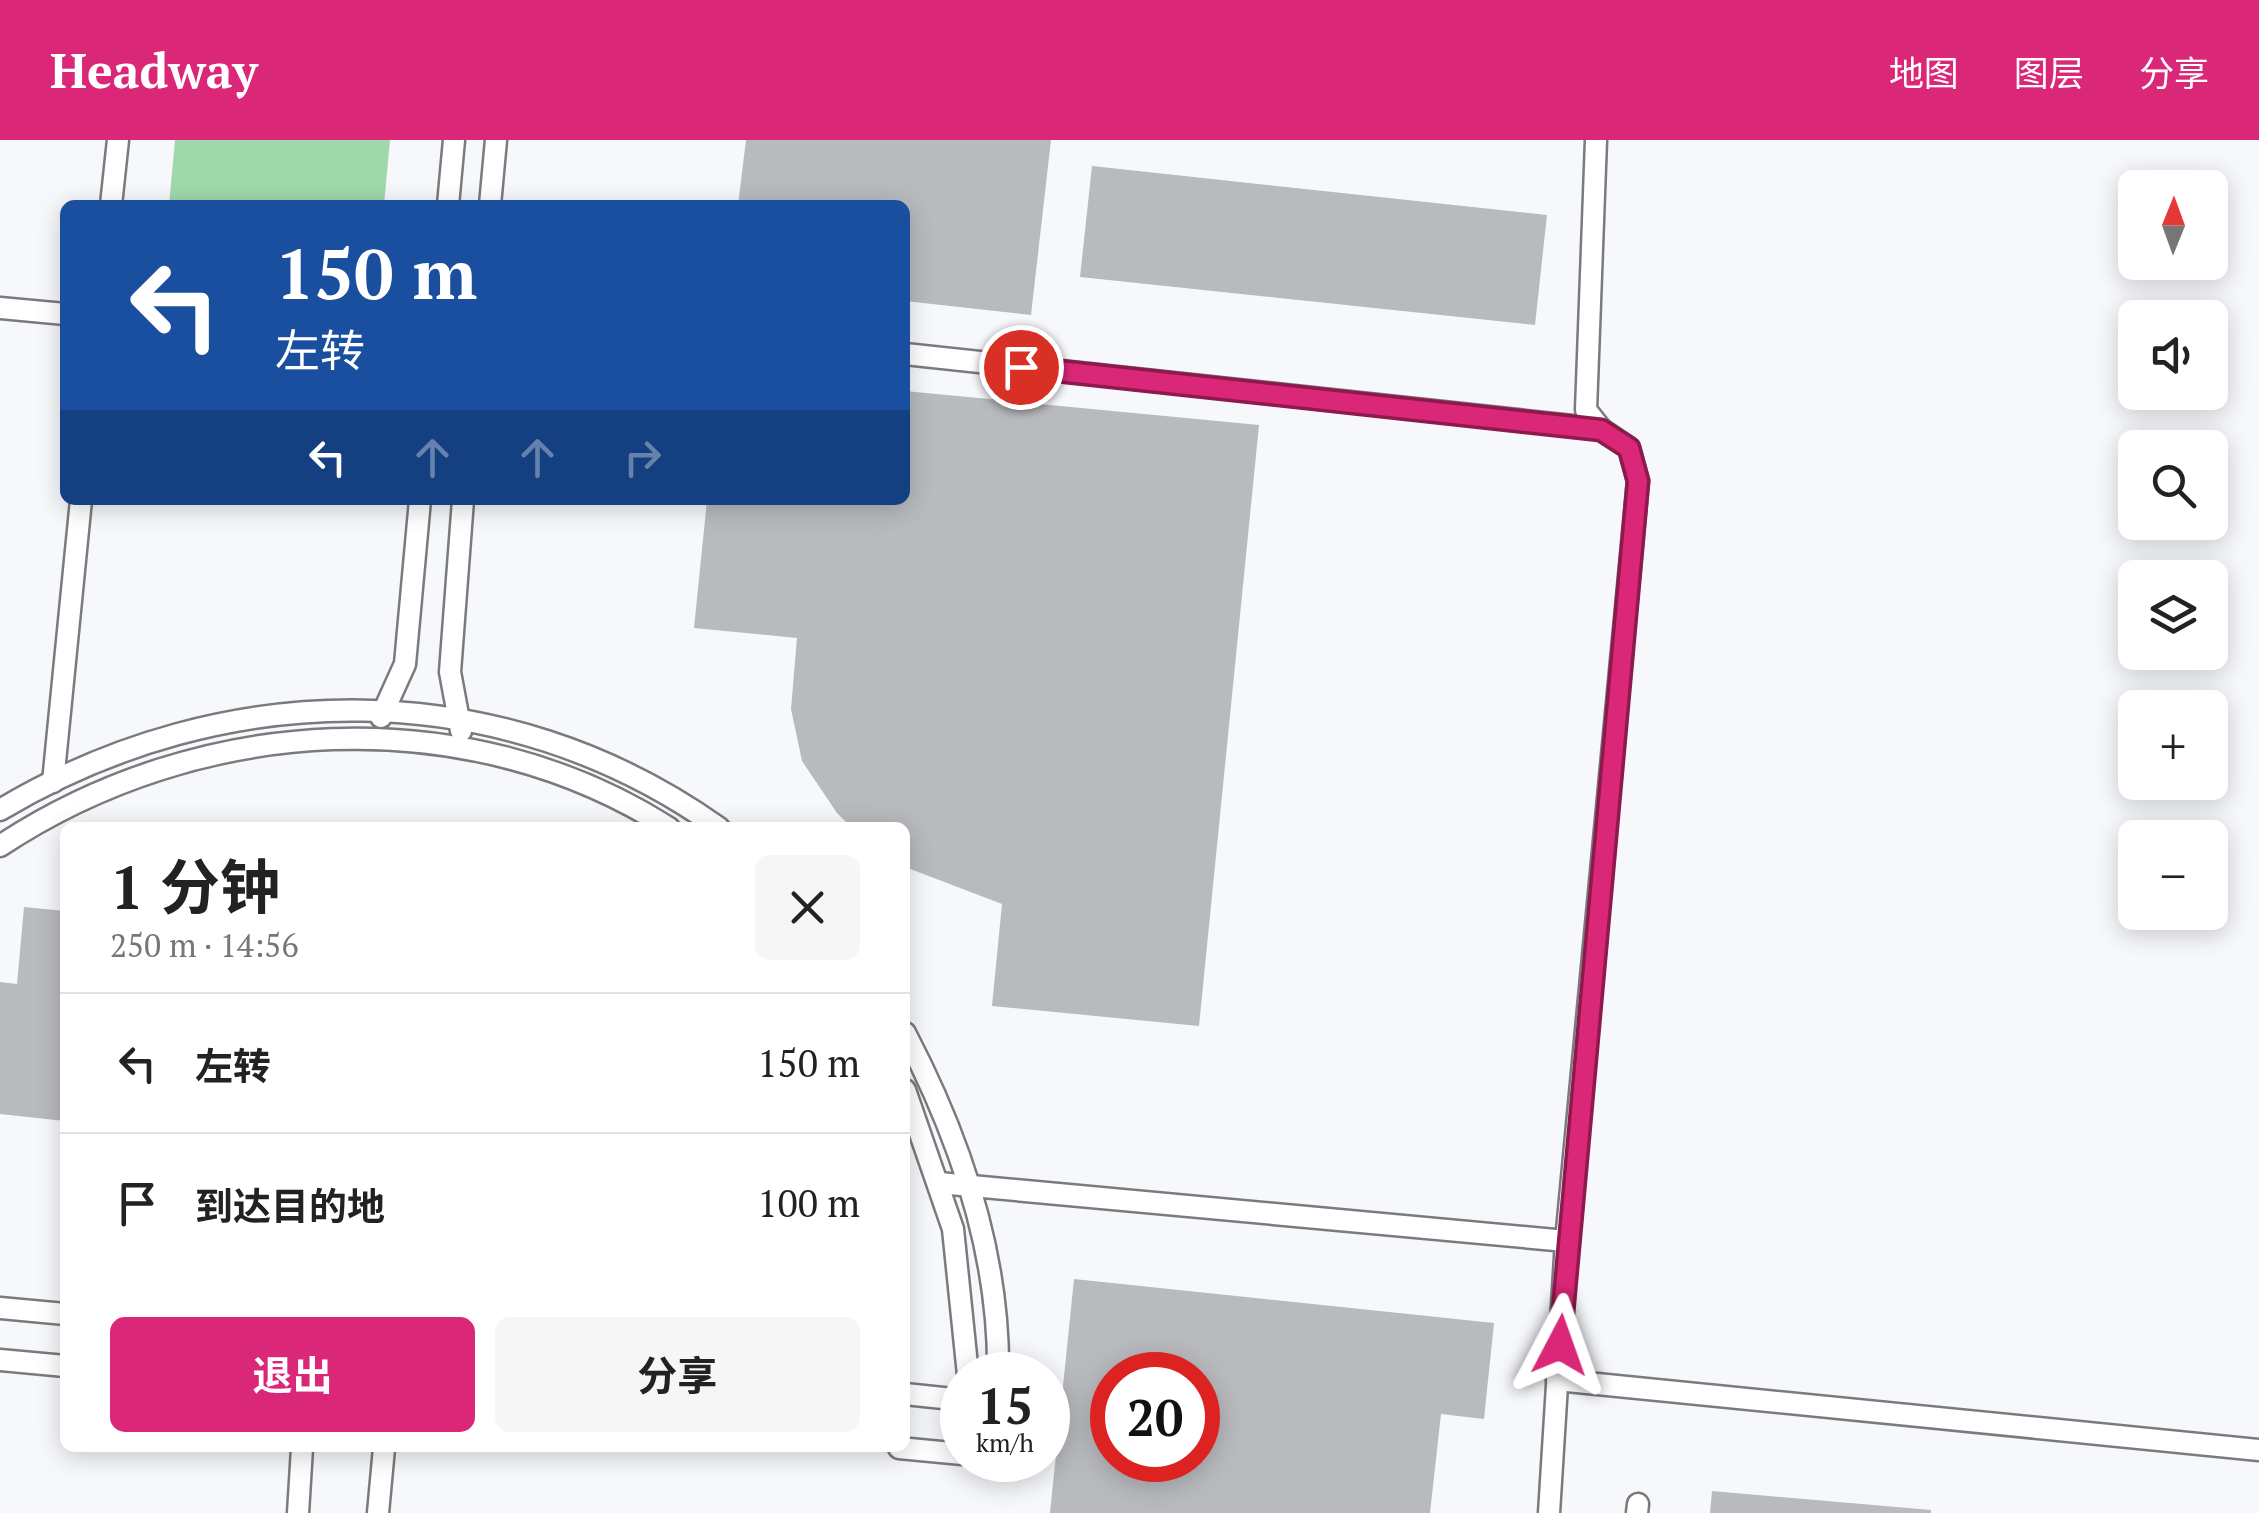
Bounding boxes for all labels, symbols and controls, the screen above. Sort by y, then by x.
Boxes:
text: Headway [50,38,258,102]
text: 地图 [1889,50,1959,96]
text: 图层 [2014,50,2084,96]
text: 分享 [2139,50,2209,96]
north arrow [2118,170,2228,280]
map controls [2118,170,2228,930]
text: 150 m [275,226,477,319]
icon: left [110,240,240,370]
button: sound [2118,300,2228,410]
text: 左转 [275,320,365,380]
pin [979,325,1064,410]
icon: arrive [994,340,1049,395]
icon: left [300,430,355,485]
icon: ahead [405,430,460,485]
icon: ahead [510,430,565,485]
icon: right [615,430,670,485]
button: search [2118,430,2228,540]
button: layers [2118,560,2228,670]
button: + [2118,690,2228,800]
button: − [2118,820,2228,930]
text: 1 分钟 [110,847,280,926]
button: close [755,855,860,960]
text: 250 m · 14:56 [110,924,298,966]
icon: left [110,1036,165,1091]
text: 150 m [757,1038,860,1088]
text: 左转 [195,1041,271,1091]
icon: arrive [110,1176,165,1231]
text: 100 m [757,1178,860,1228]
text: 到达目的地 [195,1181,385,1231]
position arrow [1508,1293,1612,1397]
button: 退出 [110,1317,475,1432]
button: 分享 [495,1317,860,1432]
speed limit sign: 20 [1090,1352,1220,1482]
text: 15 [977,1372,1033,1438]
text: km/h [976,1426,1034,1459]

